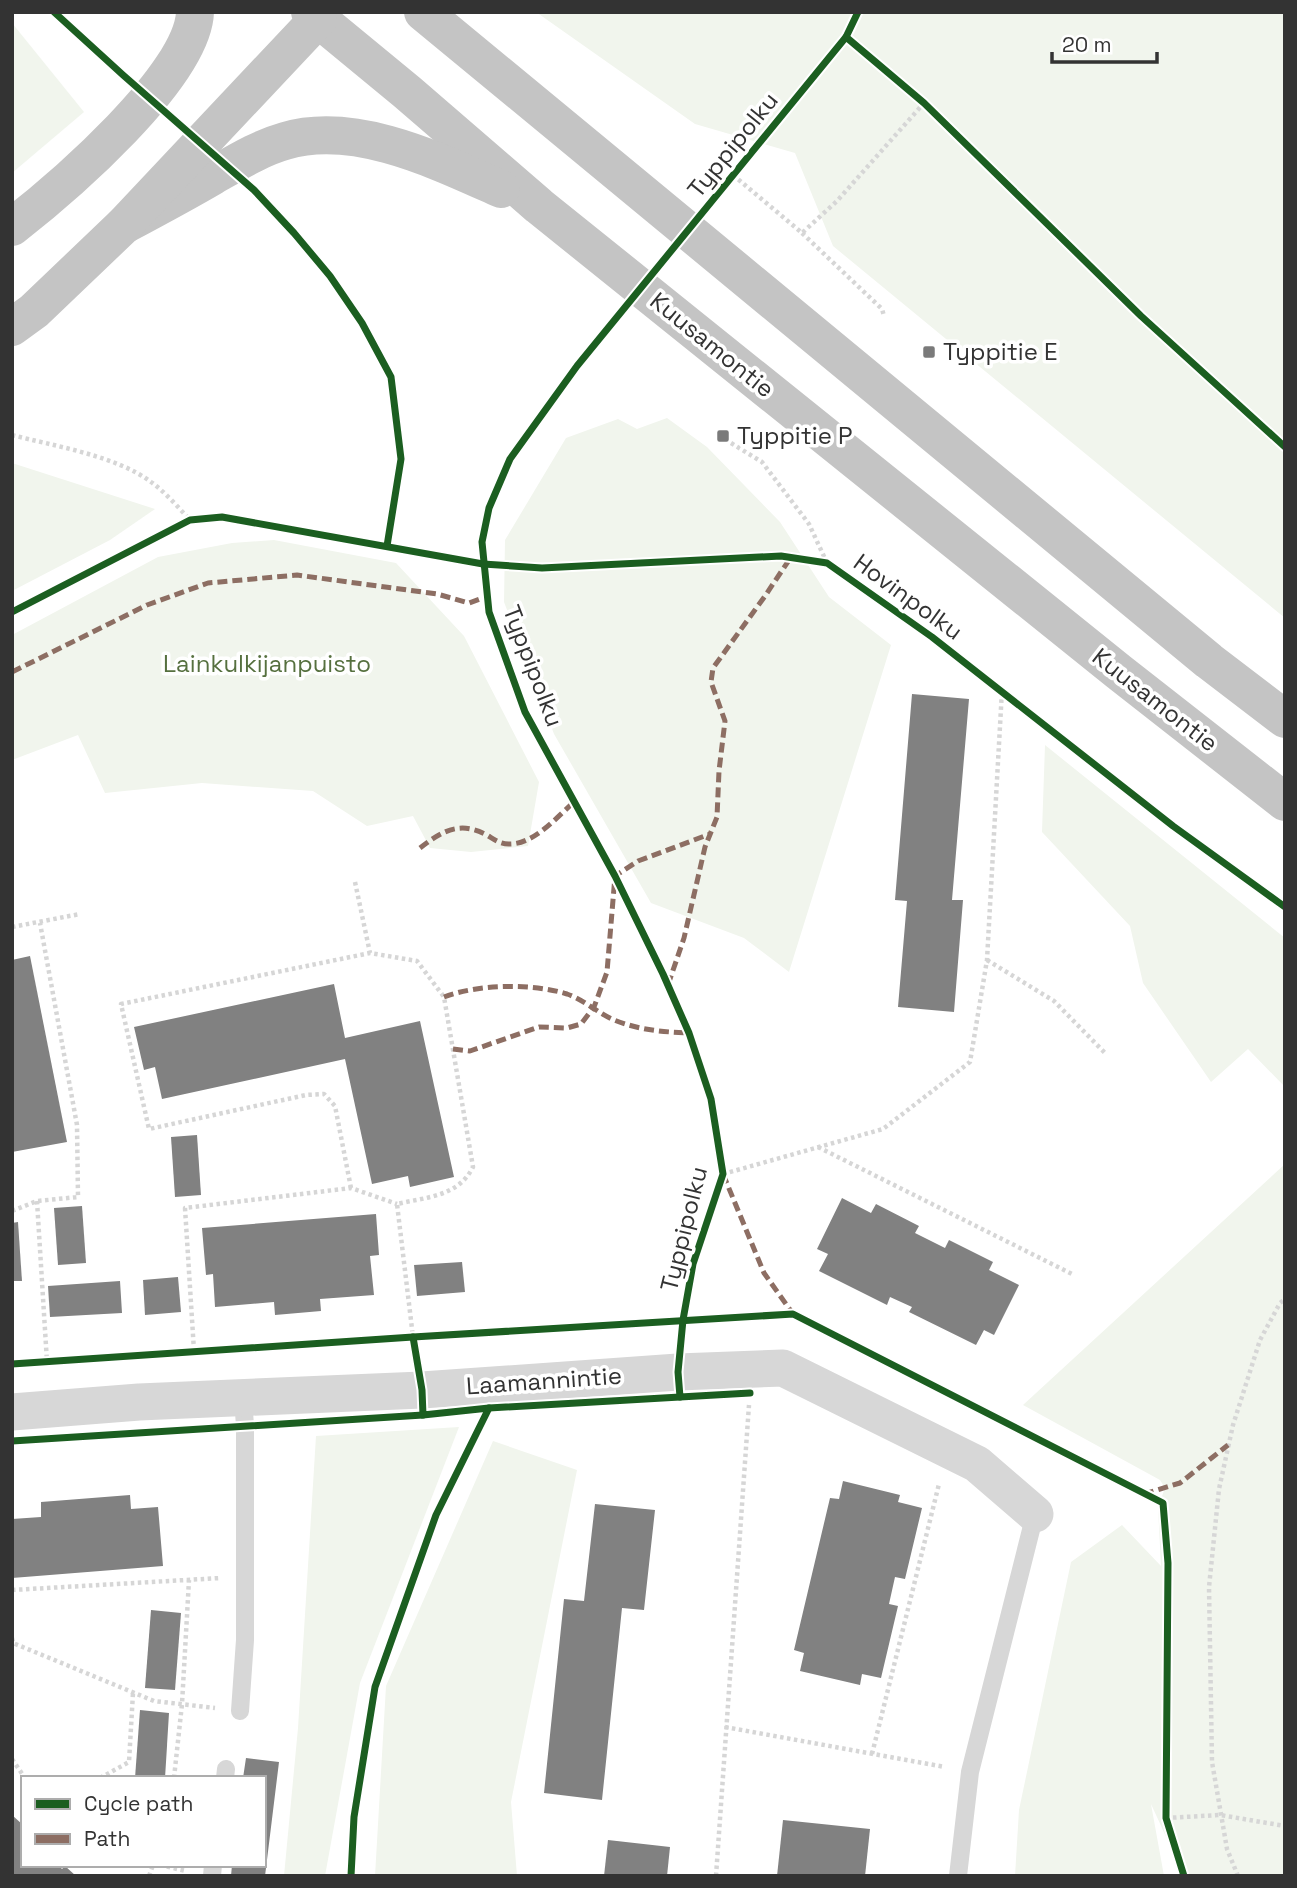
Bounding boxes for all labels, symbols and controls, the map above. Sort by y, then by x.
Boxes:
scale bar [1052,21,1157,65]
text: 20 m [1062,31,1112,58]
street label: Typpipolku [680,85,785,204]
street label: Kuusamontie [644,285,781,404]
place label: Typpitie E [943,336,1058,367]
marker: Typpitie E [921,344,937,360]
place label: Typpitie P [737,420,852,451]
marker: Typpitie P [715,428,731,444]
street label: Hovinpolku [848,547,969,647]
street label: Typpipolku [496,601,571,731]
street label: Kuusamontie [1086,641,1224,758]
park label: Lainkulkijanpuisto [163,648,371,679]
street label: Typpipolku [653,1163,714,1294]
street label: Laamannintie [465,1360,623,1401]
legend [21,1776,266,1867]
text: Cycle path [84,1790,193,1817]
text: Path [84,1825,130,1852]

